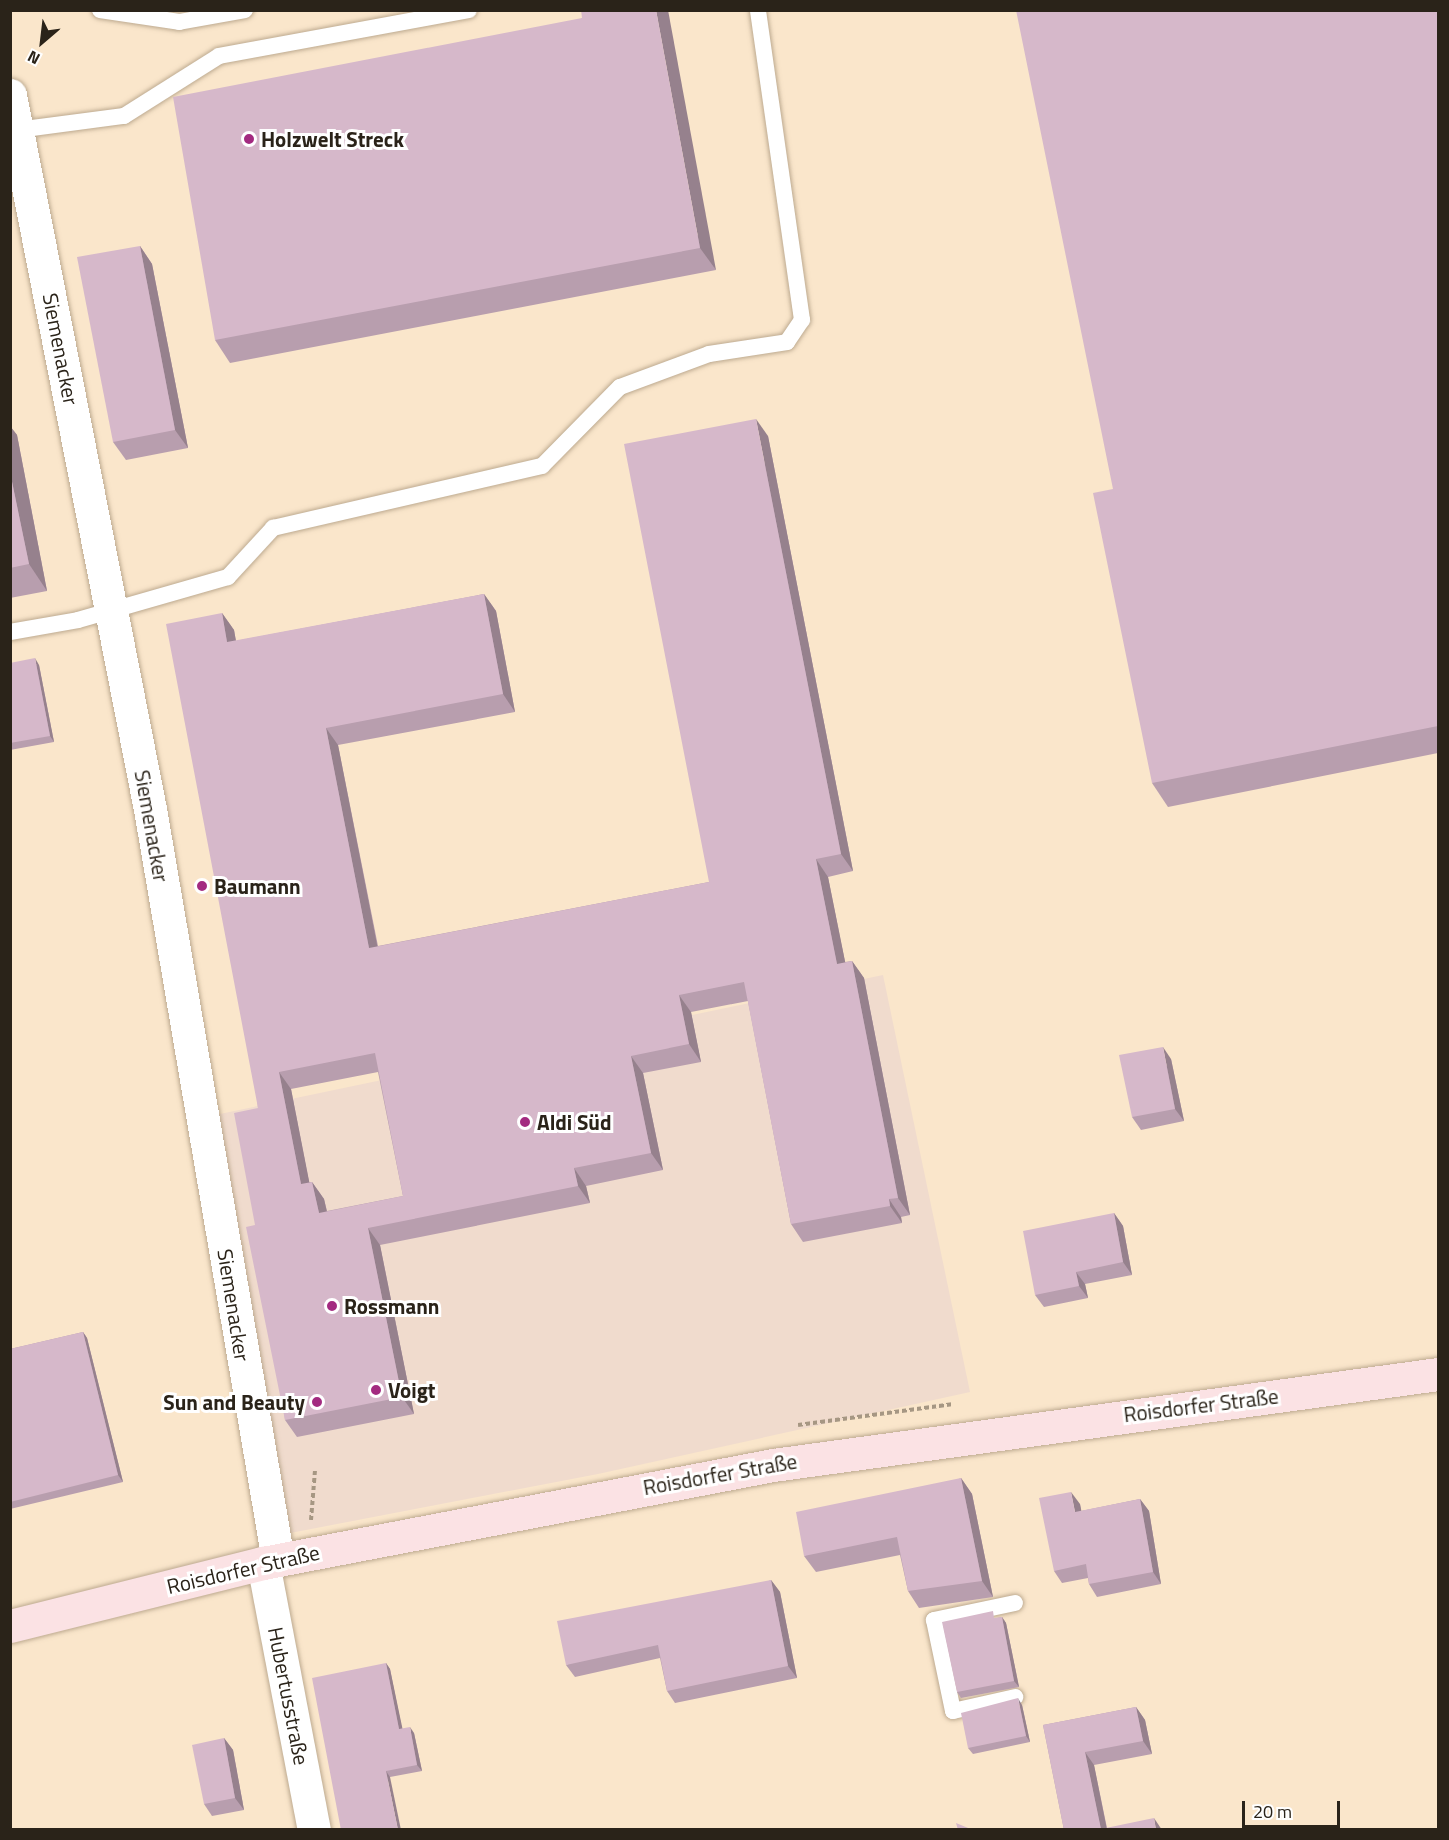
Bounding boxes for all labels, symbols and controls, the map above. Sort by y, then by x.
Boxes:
north arrow [12,12,72,72]
text: N [23,45,44,71]
place label: Holzwelt Streck [261,126,404,152]
marker: Holzwelt Streck [242,132,256,146]
street label: Siemenacker [38,291,84,407]
street label: Siemenacker [130,768,174,884]
place label: Baumann [214,873,301,899]
marker: Baumann [195,879,209,893]
place label: Aldi Süd [537,1109,611,1135]
marker: Aldi Süd [518,1115,532,1129]
street label: Siemenacker [213,1247,255,1363]
place label: Rossmann [344,1293,439,1319]
marker: Rossmann [325,1299,339,1313]
place label: Voigt [388,1377,436,1403]
marker: Voigt [369,1383,383,1397]
street label: Roisdorfer Straße [1122,1383,1280,1427]
place label: Sun and Beauty [163,1389,305,1415]
marker: Sun and Beauty [310,1395,324,1409]
street label: Roisdorfer Straße [641,1448,799,1500]
street label: Roisdorfer Straße [164,1539,322,1599]
street label: Hubertusstraße [263,1625,315,1767]
scale bar [1245,1789,1342,1827]
text: 20 m [1253,1798,1292,1825]

